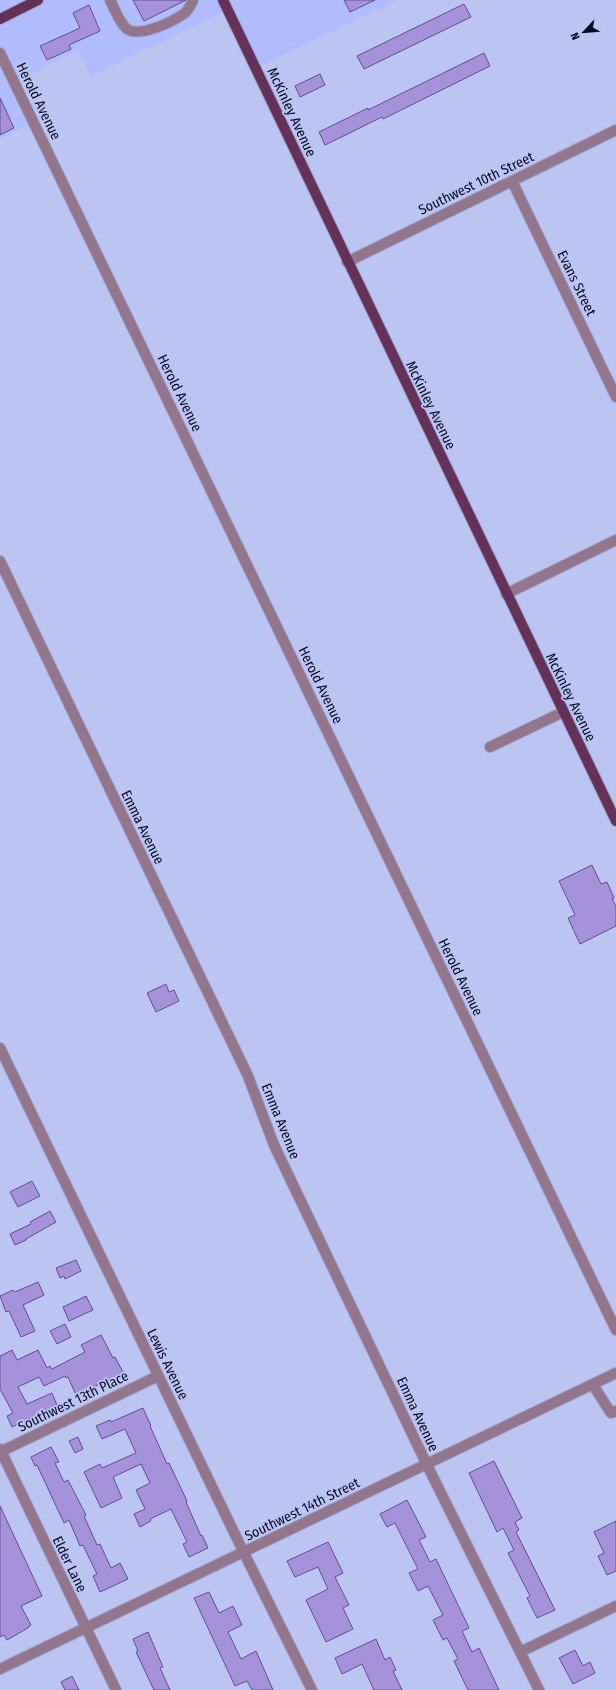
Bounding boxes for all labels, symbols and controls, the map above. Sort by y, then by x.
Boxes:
north arrow [564,12,604,52]
text: N [568,30,583,42]
street label: Herold Avenue [13,60,65,143]
street label: McKinley Avenue [263,65,320,160]
street label: Southwest 10th Street [416,148,537,219]
street label: Evans Street [554,248,600,319]
street label: Herold Avenue [154,352,206,435]
street label: McKinley Avenue [402,358,459,452]
street label: Herold Avenue [295,644,347,727]
street label: McKinley Avenue [542,650,599,744]
street label: Emma Avenue [117,787,168,867]
street label: Herold Avenue [435,936,487,1019]
street label: Emma Avenue [258,1081,303,1162]
street label: Lewis Avenue [143,1326,192,1403]
street label: Southwest 13th Place [15,1367,131,1436]
street label: Emma Avenue [393,1374,442,1454]
street label: Southwest 14th Street [242,1474,363,1545]
street label: Elder Lane [49,1534,90,1595]

